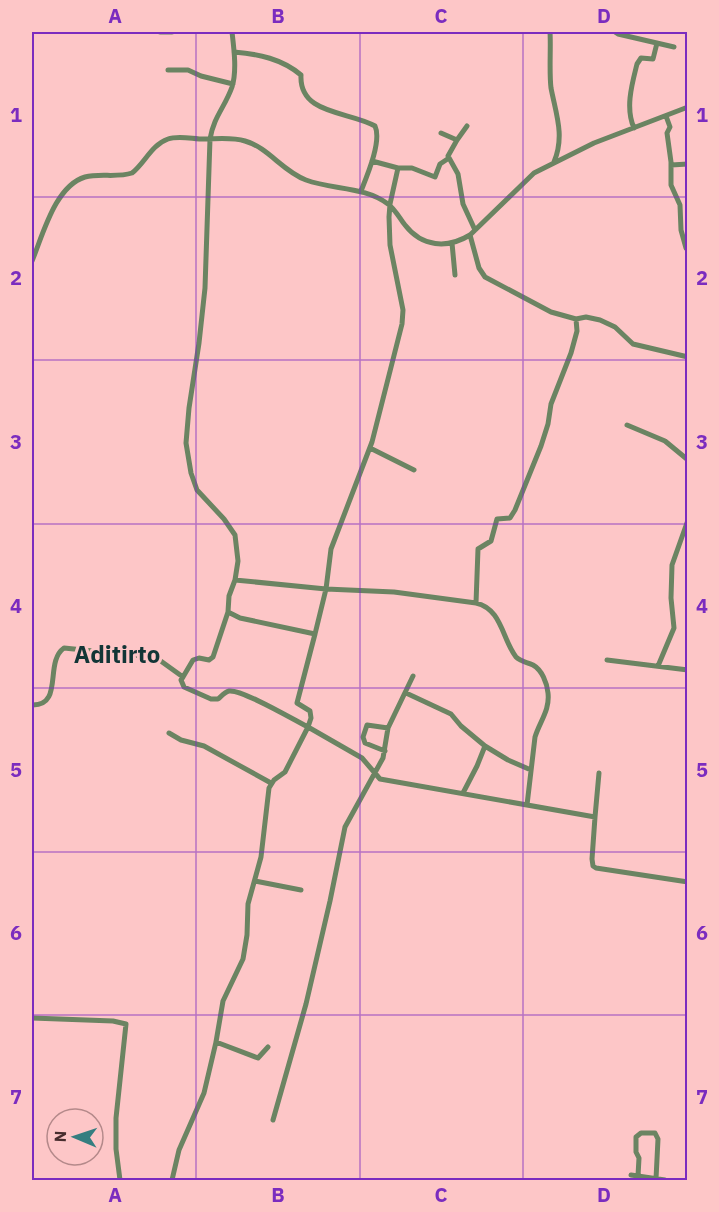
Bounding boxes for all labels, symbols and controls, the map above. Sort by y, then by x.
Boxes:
text: A [108,2,122,29]
text: B [271,2,285,29]
text: C [434,2,448,29]
text: D [597,2,611,29]
text: 1 [10,101,22,128]
text: 1 [696,101,708,128]
text: 2 [10,264,22,291]
text: 2 [696,264,708,291]
text: 3 [10,428,22,455]
text: 3 [696,428,708,455]
text: 4 [10,592,22,619]
text: 4 [696,592,708,619]
district label: Aditirto [74,638,160,670]
text: 5 [10,756,22,783]
text: 5 [696,756,708,783]
text: 6 [10,919,22,946]
text: 6 [696,919,708,946]
text: 7 [10,1083,22,1110]
text: 7 [696,1083,708,1110]
north arrow [45,1107,105,1167]
text: N [50,1130,70,1143]
text: A [108,1181,122,1208]
text: B [271,1181,285,1208]
text: C [434,1181,448,1208]
text: D [597,1181,611,1208]

